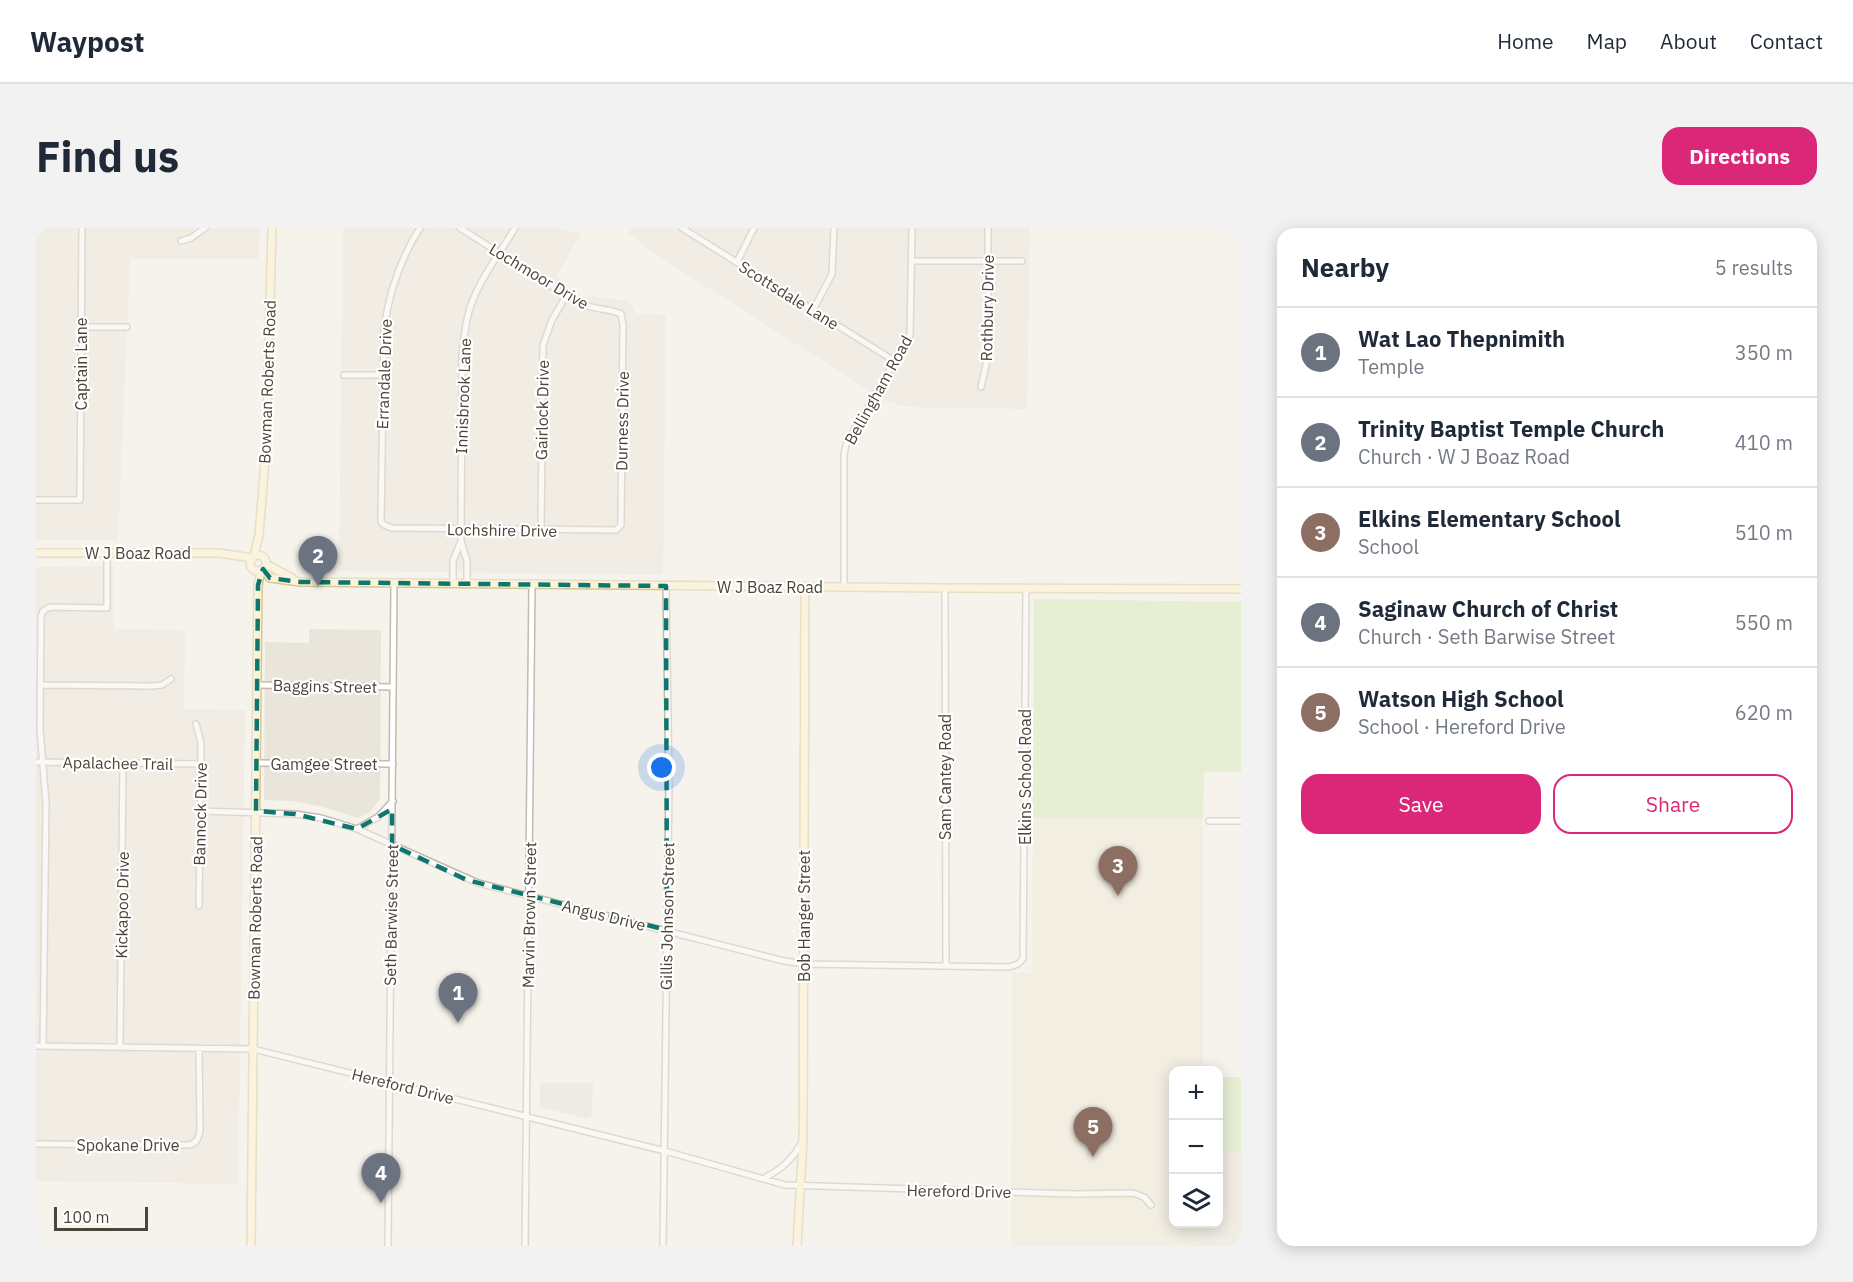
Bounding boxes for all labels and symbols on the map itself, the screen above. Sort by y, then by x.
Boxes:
street label: Lochmoor Drive [486,238,593,314]
street label: Rothbury Drive [976,254,998,362]
street label: Scottsdale Lane [735,256,843,334]
street label: Bowman Roberts Road [254,300,280,464]
street label: Captain Lane [71,317,91,411]
street label: Errandale Drive [372,318,396,430]
street label: Bellingham Road [840,332,916,448]
street label: Innisbrook Lane [451,337,475,454]
street label: Gairlock Drive [531,360,553,460]
street label: Durness Drive [611,371,633,471]
street label: Lochshire Drive [447,519,558,541]
pin: 2 [298,536,338,586]
street label: W J Boaz Road [85,543,191,563]
street label: W J Boaz Road [717,577,823,597]
street label: Baggins Street [273,675,377,697]
street label: Elkins School Road [1015,709,1035,845]
street label: Sam Cantey Road [935,714,955,840]
street label: Apalachee Trail [63,752,173,774]
your location [647,753,676,782]
street label: Gamgee Street [270,754,378,774]
street label: Bannock Drive [189,762,211,866]
street label: Bowman Roberts Road [244,836,266,1000]
street label: Marvin Brown Street [518,842,540,988]
street label: Gillis Johnson Street [656,842,678,990]
street label: Seth Barwise Street [380,844,402,986]
pin: 3 [1098,846,1138,896]
street label: Bob Hanger Street [794,850,814,982]
street label: Kickapoo Drive [111,851,133,959]
street label: Angus Drive [560,895,648,935]
pin: 1 [438,974,478,1023]
street label: Hereford Drive [350,1064,456,1108]
pin: 5 [1074,1108,1112,1157]
street label: Spokane Drive [76,1135,180,1155]
pin: 4 [362,1154,400,1203]
street label: Hereford Drive [906,1180,1012,1202]
scale bar [54,1204,148,1232]

